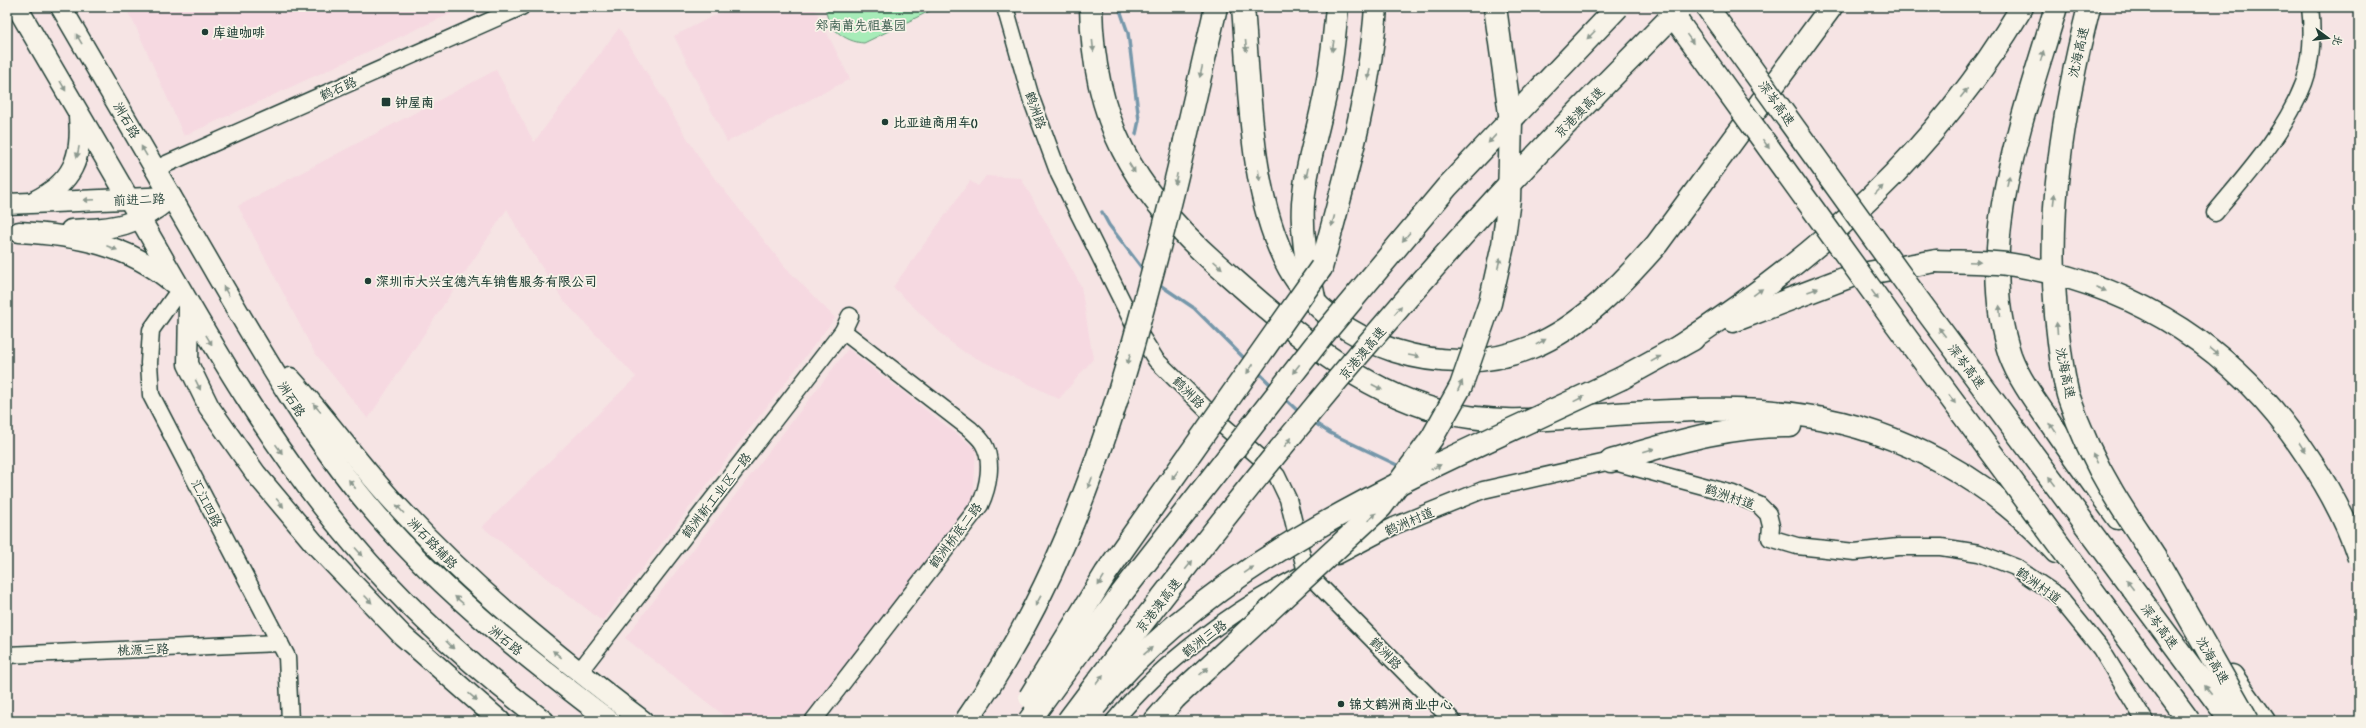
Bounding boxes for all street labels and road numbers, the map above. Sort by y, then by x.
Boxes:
street label: 沈海高速 [2065,25,2096,80]
street label: 鹤石路 [317,74,361,107]
street label: 深岑高速 [1752,78,1798,131]
street label: 京港澳高速 [1551,84,1610,144]
street label: 鹤洲路 [1018,89,1049,132]
street label: 洲石路 [107,100,143,143]
street label: 前进二路 [113,191,165,212]
street label: 京港澳高速 [1336,324,1392,386]
street label: 深岑高速 [1942,341,1988,394]
street label: 沈海高速 [2049,346,2078,401]
street label: 鹤洲路 [1167,373,1208,414]
street label: 洲石路 [271,379,308,422]
street label: 鹤洲新工业区一路 [678,450,757,543]
street label: 汇江四路 [185,477,225,532]
street label: 鹤洲村道 [1702,481,1757,516]
street label: 鹤洲桥底二路 [926,500,988,573]
street label: 鹤洲村道 [1382,504,1438,542]
street label: 洲石路辅路 [402,515,461,575]
street label: 鹤洲村道 [2011,564,2064,610]
street label: 京港澳高速 [1132,575,1187,638]
street label: 深岑高速 [2135,601,2181,654]
street label: 鹤洲三路 [1179,617,1232,663]
street label: 洲石路 [483,622,526,662]
street label: 鹤洲路 [1364,634,1405,675]
street label: 沈海高速 [2190,634,2232,689]
street label: 桃源三路 [117,641,169,662]

